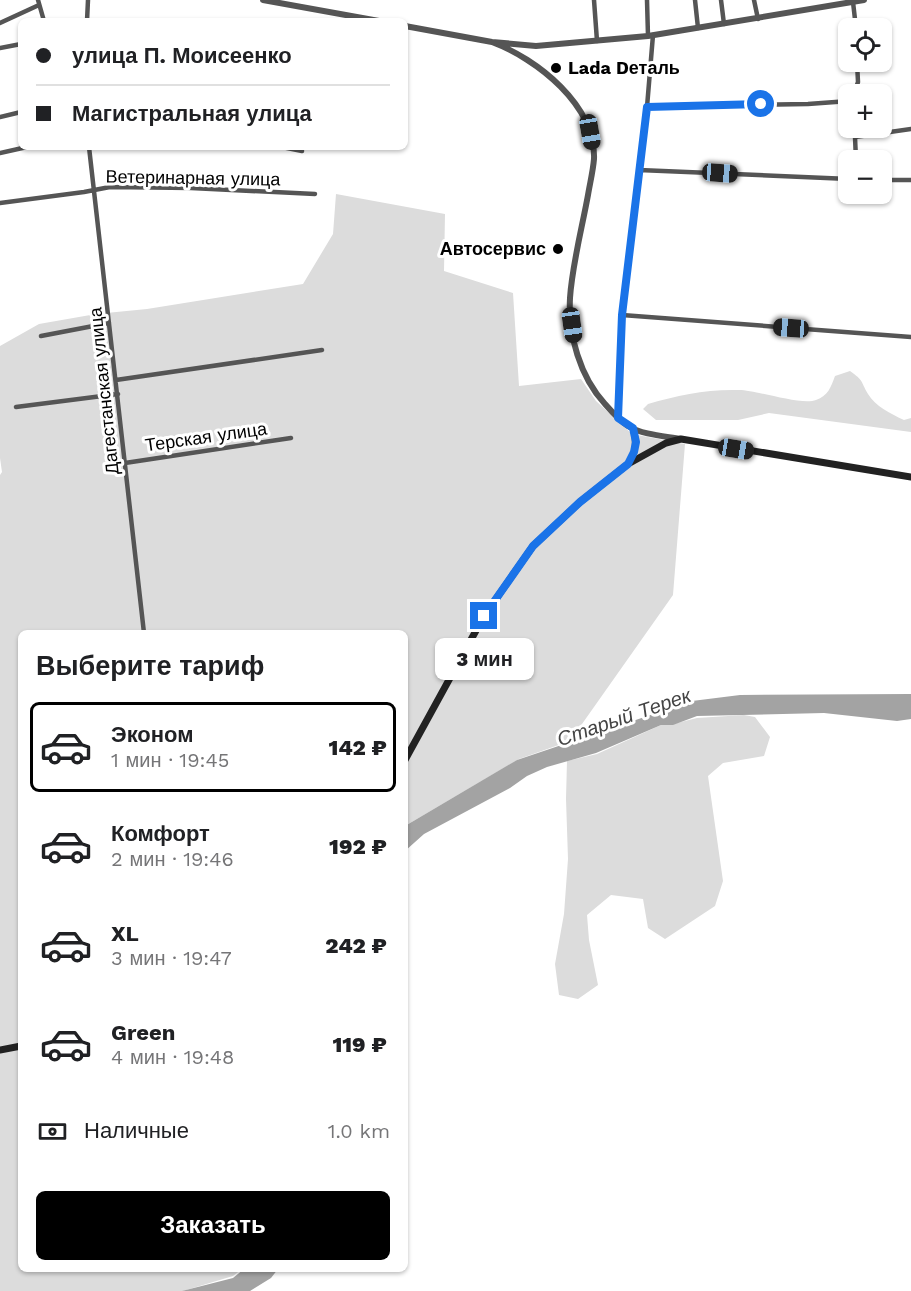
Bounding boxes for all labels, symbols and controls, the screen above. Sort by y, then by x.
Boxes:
map controls [838,18,892,204]
button: locate [838,18,892,72]
text: улица П. Моисеенко [72,43,292,68]
place label: Lada Dеталь [568,57,680,78]
marker: Lada Dеталь [549,61,563,75]
button: + [838,84,892,138]
route start [747,90,774,117]
text: Магистральная улица [72,101,312,126]
car [578,113,602,151]
button: − [838,150,892,204]
car [701,163,739,183]
street label: Ветеринарная улица [105,165,282,190]
place label: Автосервис [440,238,546,259]
marker: Автосервис [551,242,565,256]
street label: Дагестанская улица [84,305,123,476]
car [561,306,583,344]
car [772,318,810,338]
street label: Терская улица [144,417,269,455]
car [717,437,755,461]
route end [470,602,497,629]
callout: 3 мин [434,637,534,679]
text: 3 мин [456,647,513,671]
text: Выберите тариф [36,650,264,682]
water label: Старый Терек [554,682,696,751]
icon: car [39,720,93,774]
text: Эконом [111,722,194,747]
text: 142 ₽ [329,735,387,760]
text: 1 мин · 19:45 [111,748,229,772]
icon: car [39,819,93,873]
text: Комфорт [111,821,210,846]
text: 192 ₽ [329,834,387,859]
text: 2 мин · 19:46 [111,847,234,871]
icon: car [39,918,93,972]
text: XL [111,921,139,946]
text: 242 ₽ [325,933,387,958]
text: 3 мин · 19:47 [111,946,232,970]
icon: car [39,1017,93,1071]
text: Green [111,1020,175,1045]
text: 119 ₽ [333,1032,387,1057]
text: 4 мин · 19:48 [111,1045,234,1069]
icon: cash [36,1115,69,1148]
text: Наличные [84,1118,189,1143]
text: 1.0 km [328,1119,390,1143]
button: Заказать [36,1191,390,1260]

